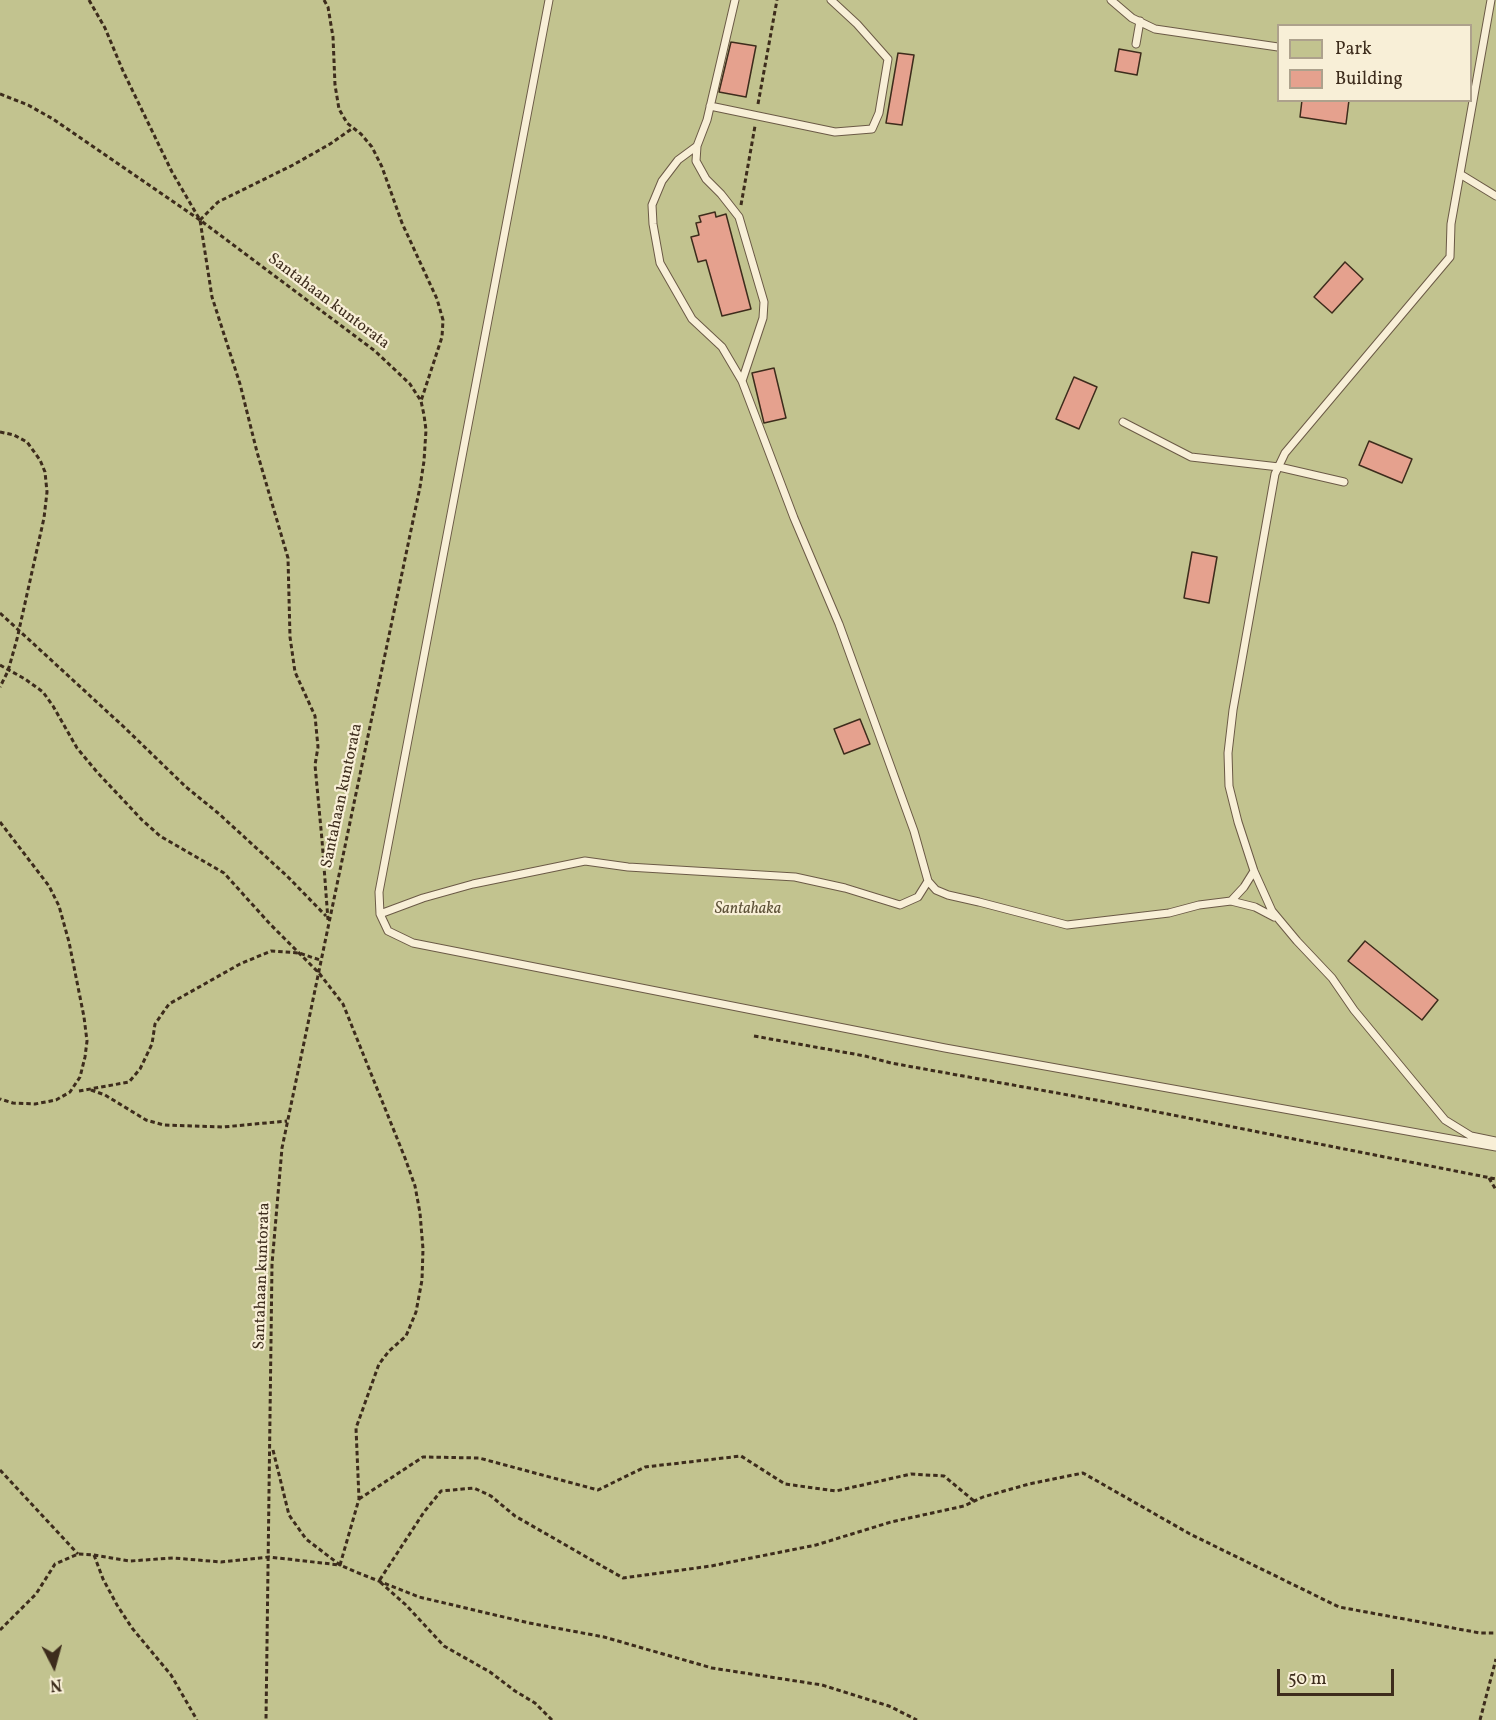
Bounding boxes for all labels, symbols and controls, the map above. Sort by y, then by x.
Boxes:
legend [1277,24,1472,102]
text: Park [1335,37,1372,62]
text: Building [1335,67,1403,92]
street label: Santahaan kuntorata [263,250,393,354]
street label: Santahaan kuntorata [318,722,368,870]
park label: Santahaka [715,900,781,920]
street label: Santahaan kuntorata [251,1202,275,1350]
north arrow [24,1636,84,1696]
scale bar [1280,1657,1397,1695]
text: 50 m [1288,1667,1327,1692]
text: N [49,1672,63,1695]

